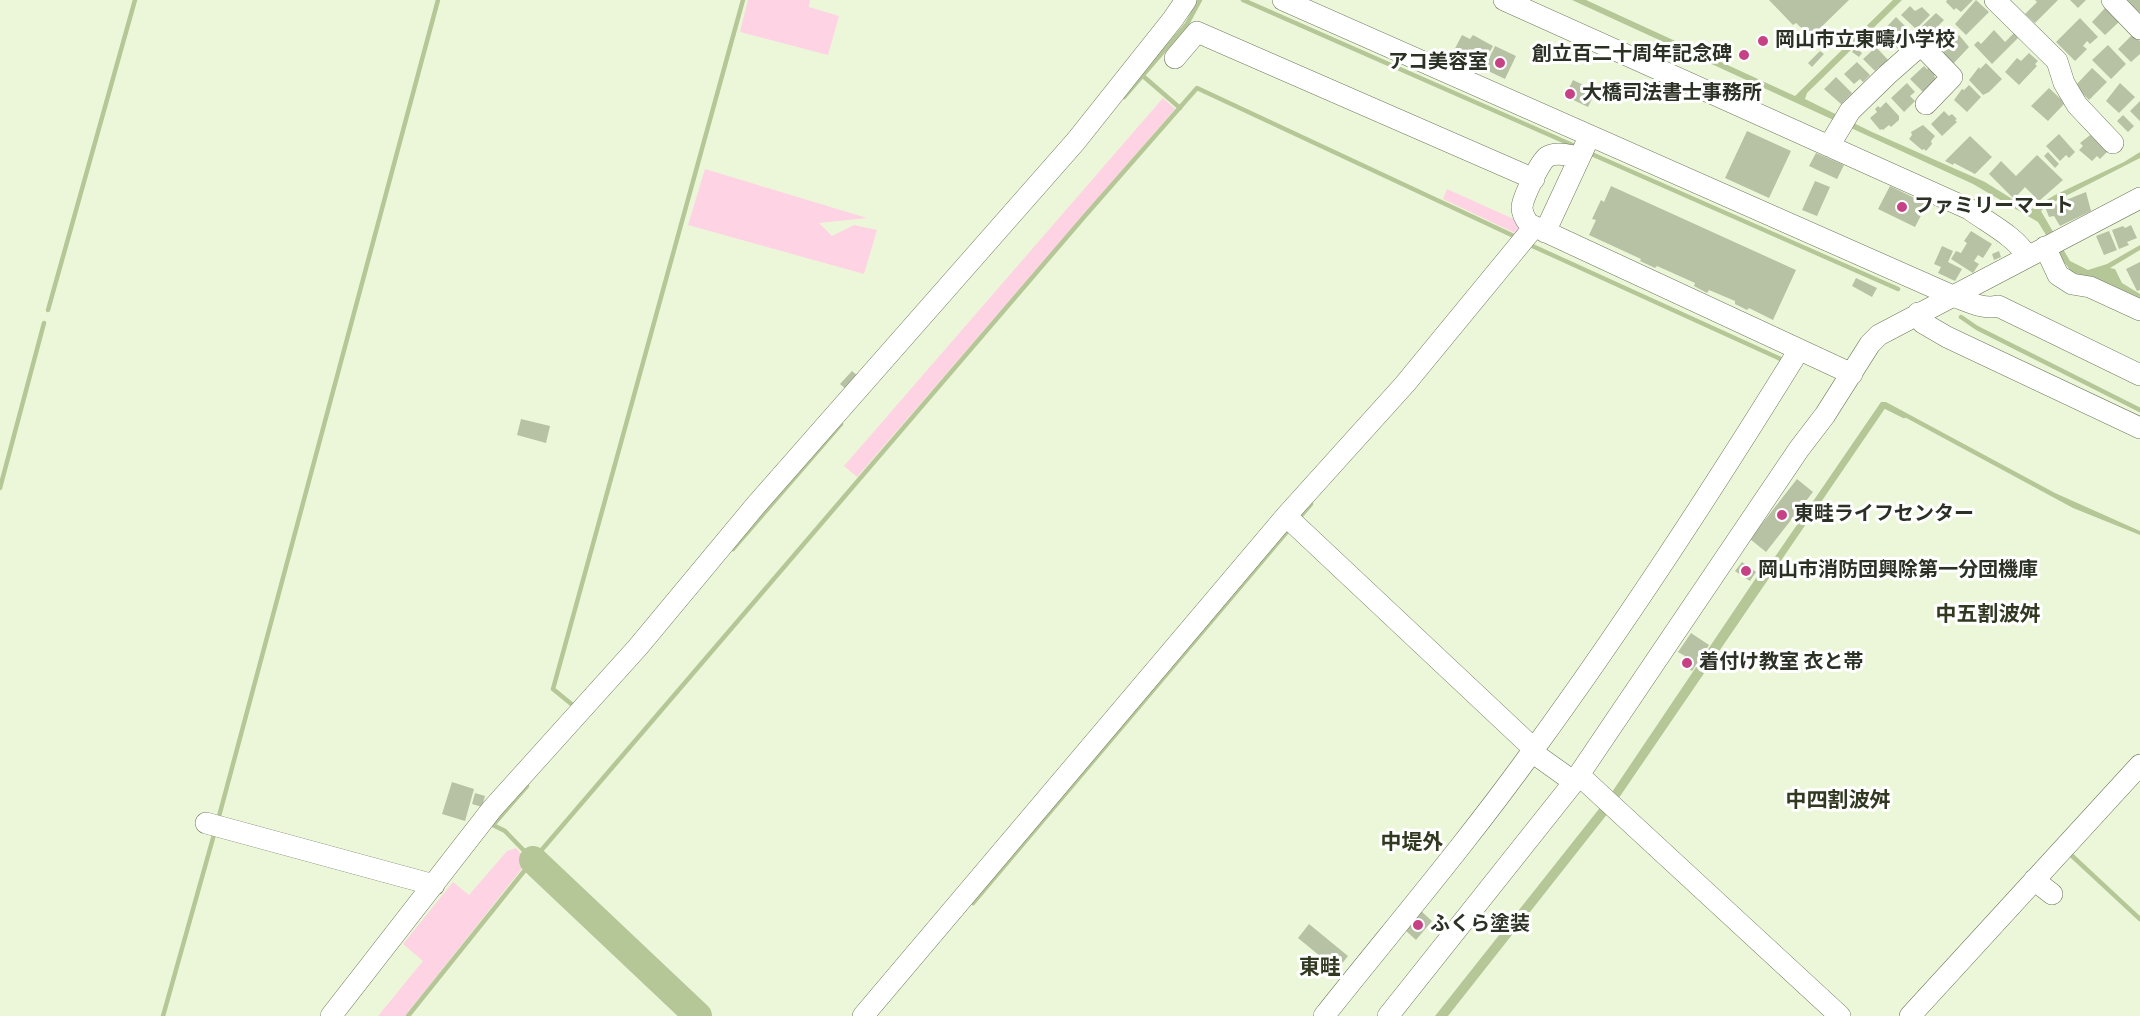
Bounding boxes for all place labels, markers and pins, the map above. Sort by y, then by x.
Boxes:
place label: 岡山市立東疇小学校 [1775,29,1955,53]
marker: 岡山市立東疇小学校 [1756,34,1770,48]
place label: 創立百二十周年記念碑 [1532,43,1732,67]
marker: 創立百二十周年記念碑 [1737,48,1751,62]
place label: アコ美容室 [1388,51,1488,75]
marker: アコ美容室 [1493,56,1507,70]
place label: 大橋司法書士事務所 [1582,82,1762,106]
marker: 大橋司法書士事務所 [1563,87,1577,101]
place label: ファミリーマート [1914,195,2074,219]
marker: ファミリーマート [1895,200,1909,214]
place label: 東畦ライフセンター [1794,503,1974,527]
marker: 東畦ライフセンター [1775,508,1789,522]
place label: 岡山市消防団興除第一分団機庫 [1758,559,2038,583]
marker: 岡山市消防団興除第一分団機庫 [1739,564,1753,578]
place label: 着付け教室 衣と帯 [1699,651,1864,675]
marker: 着付け教室 衣と帯 [1680,656,1694,670]
place label: ふくら塗装 [1430,913,1530,937]
marker: ふくら塗装 [1411,918,1425,932]

